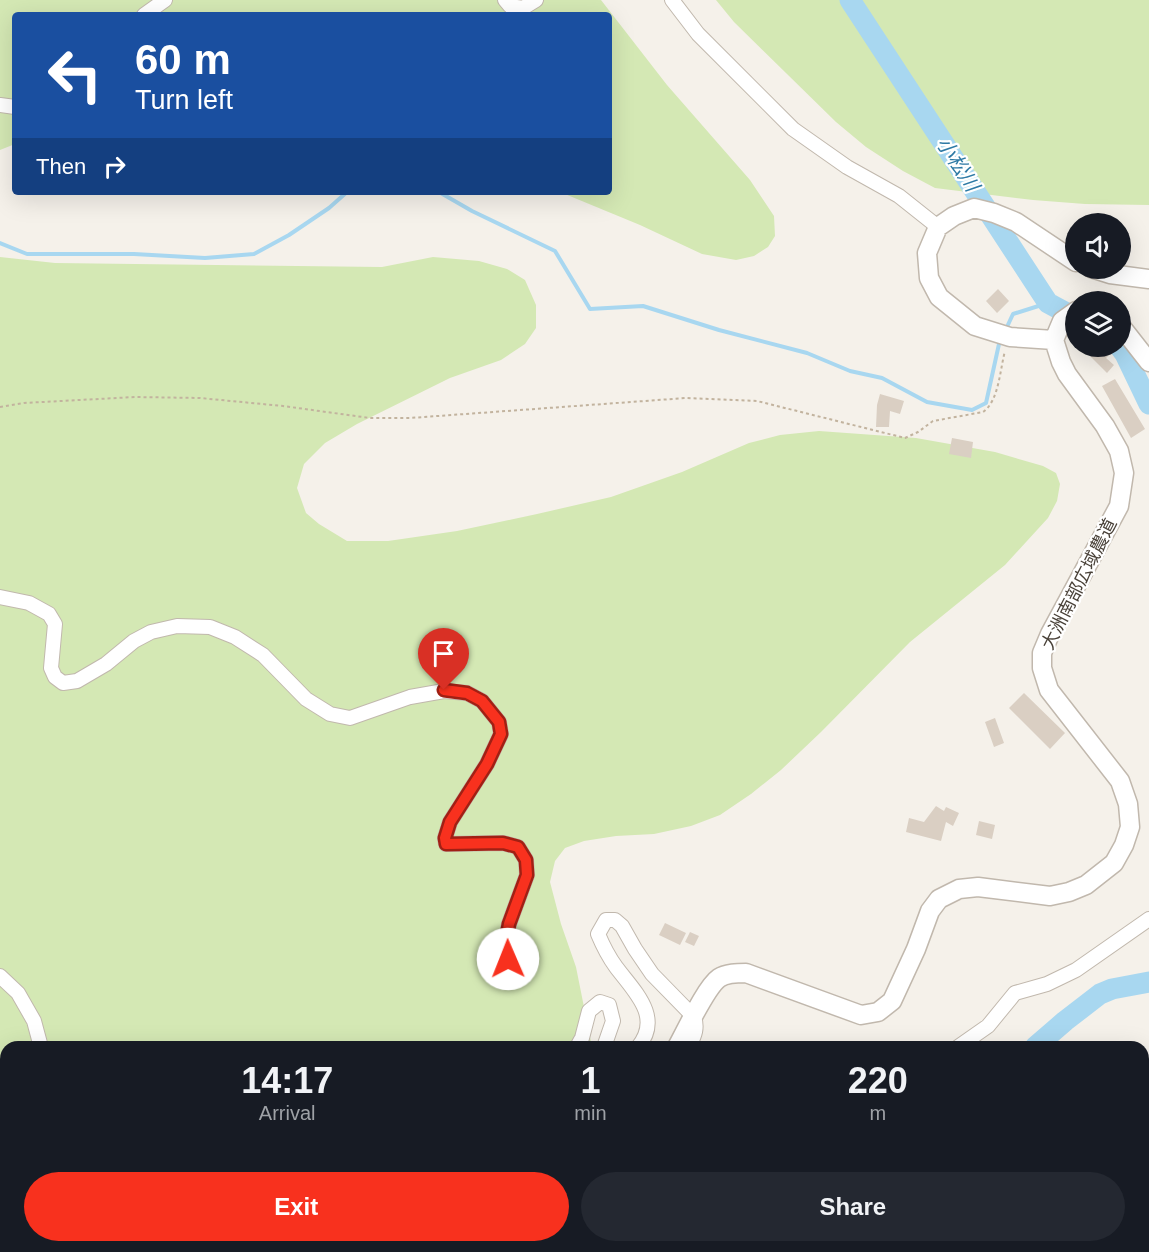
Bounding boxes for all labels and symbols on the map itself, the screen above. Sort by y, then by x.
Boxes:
water label: 小松川 [932,133,985,197]
street label: 大洲南部広域農道 [1037,515,1121,653]
pin [418,628,469,690]
position arrow [476,927,540,991]

